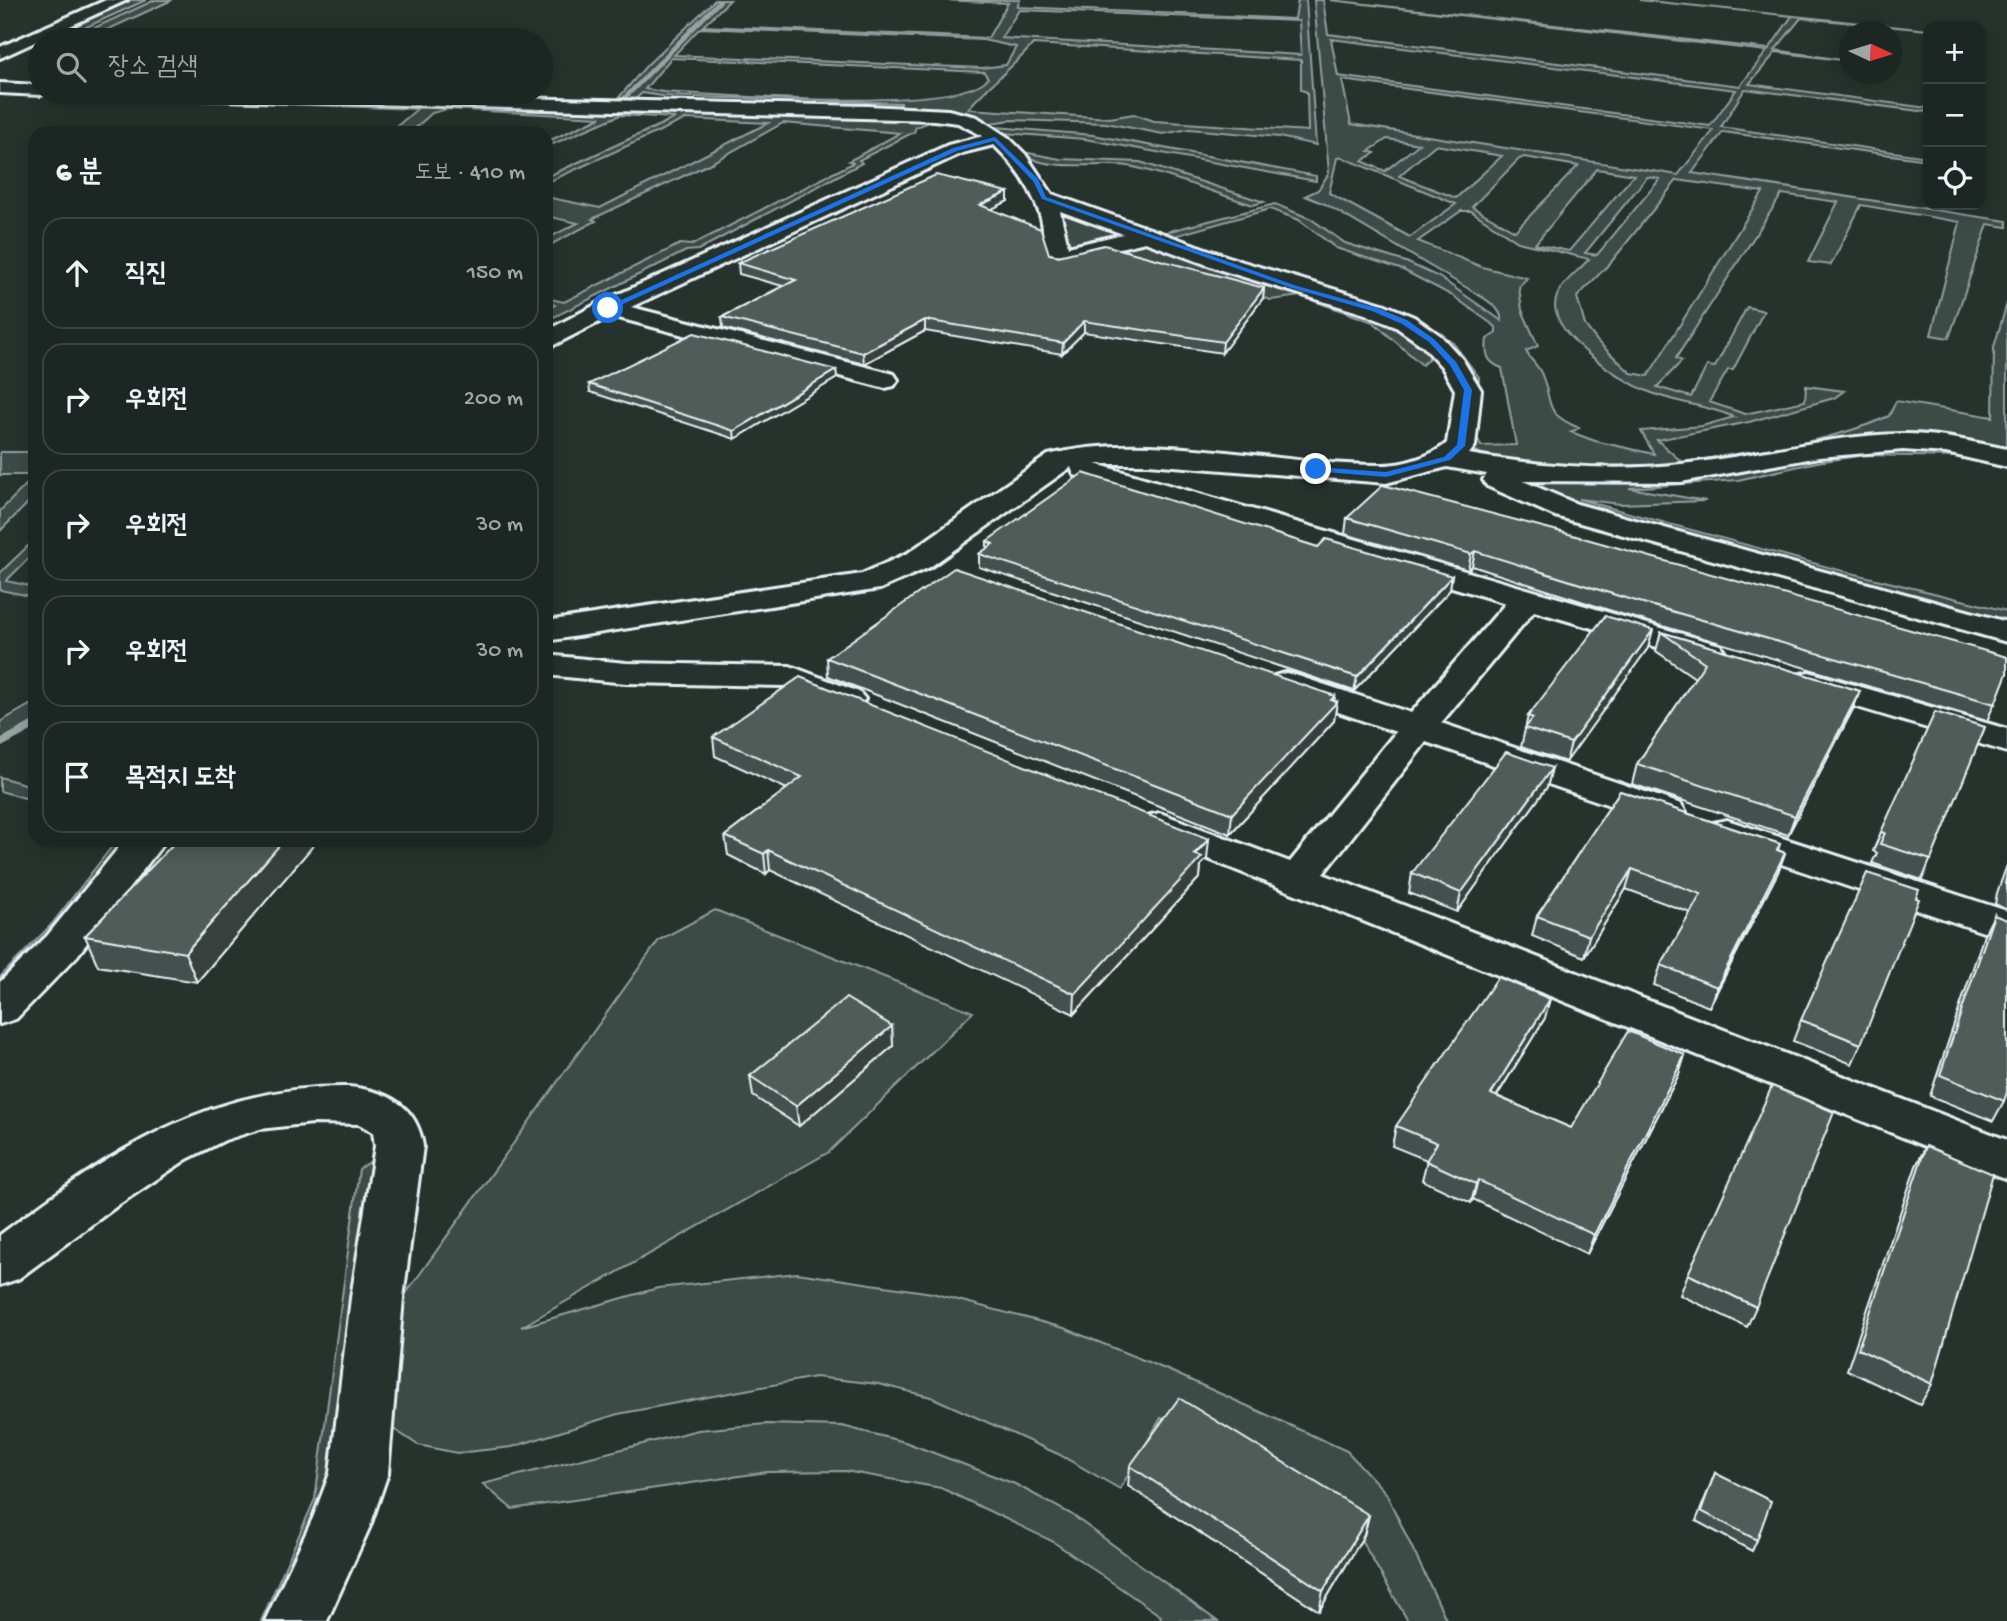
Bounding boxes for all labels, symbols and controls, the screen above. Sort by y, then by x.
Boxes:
north arrow [1839,21,1902,84]
map controls [1923,21,1986,210]
button: + [1923,21,1986,84]
search box [28,28,553,105]
icon: search [52,48,90,86]
text: 장소 검색 [108,53,198,84]
button: − [1923,84,1986,147]
button: locate [1923,147,1986,210]
text: 6 분 [56,157,102,192]
text: 도보 · 410 m [415,160,525,187]
icon: ahead [58,254,96,292]
text: 직진 [125,260,167,291]
text: 150 m [467,260,523,287]
route start [592,292,623,323]
icon: right [58,380,96,418]
text: 우회전 [125,386,188,417]
text: 200 m [464,386,523,413]
route end [1300,453,1331,484]
icon: right [58,506,96,544]
text: 우회전 [125,512,188,543]
text: 30 m [476,512,523,539]
icon: right [58,632,96,670]
text: 우회전 [125,638,188,669]
text: 30 m [476,638,523,665]
icon: arrive [58,758,96,796]
text: 목적지 도착 [125,764,236,795]

